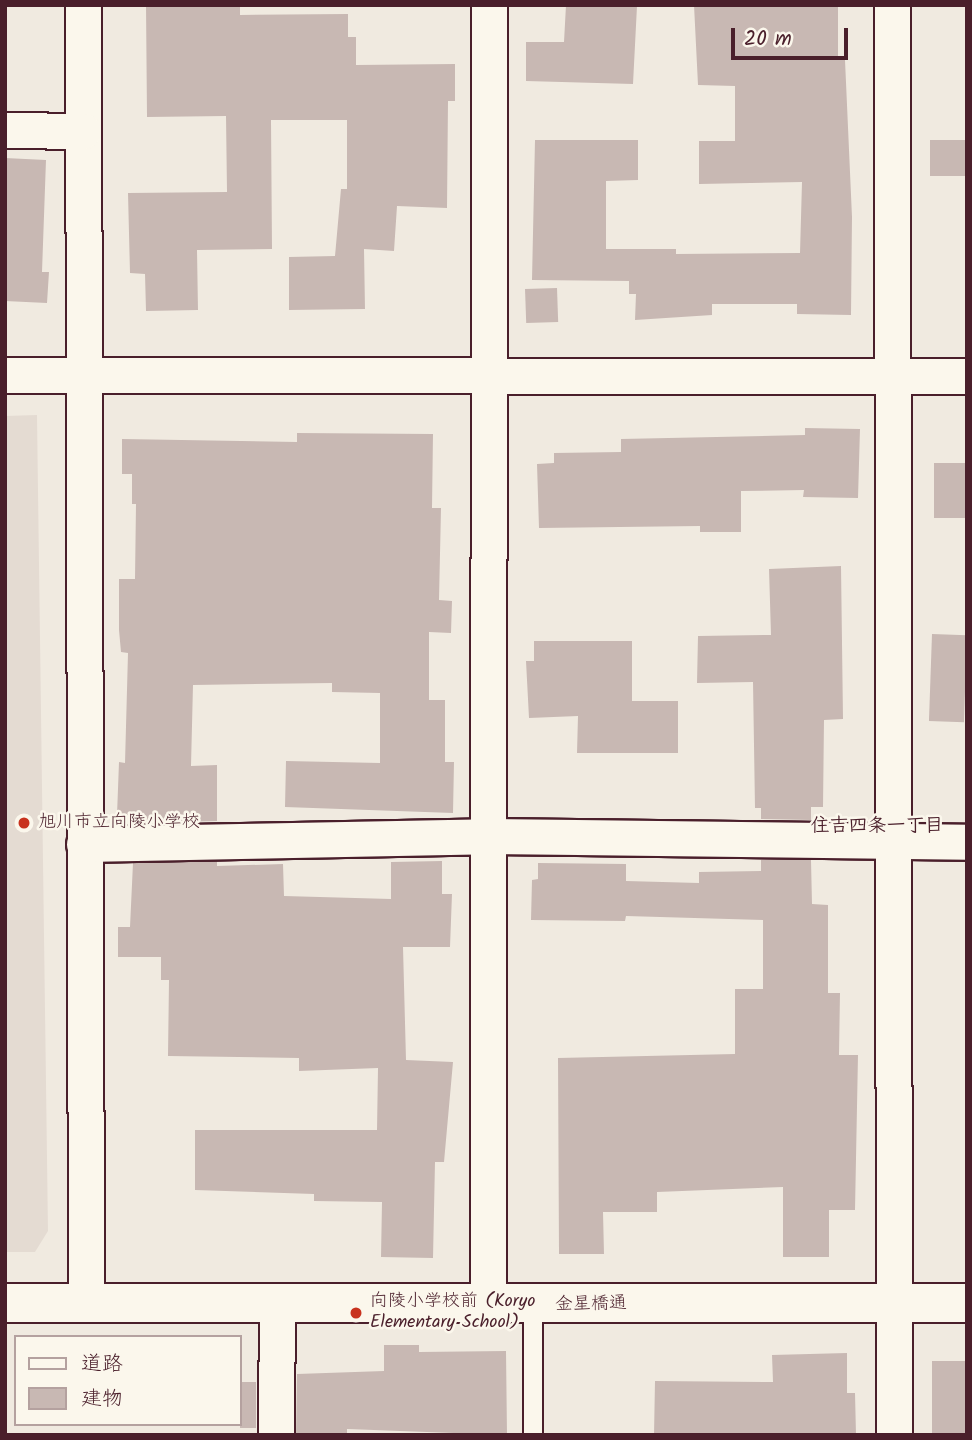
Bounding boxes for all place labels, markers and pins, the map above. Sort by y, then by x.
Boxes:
place label: 旭川市立向陵小学校 [38,812,200,834]
marker: 旭川市立向陵小学校 [16,815,32,831]
place label: 向陵小学校前 (Koryo Elementary School) [370,1292,535,1334]
marker: 向陵小学校前 (Koryo Elementary School) [348,1305,364,1321]

